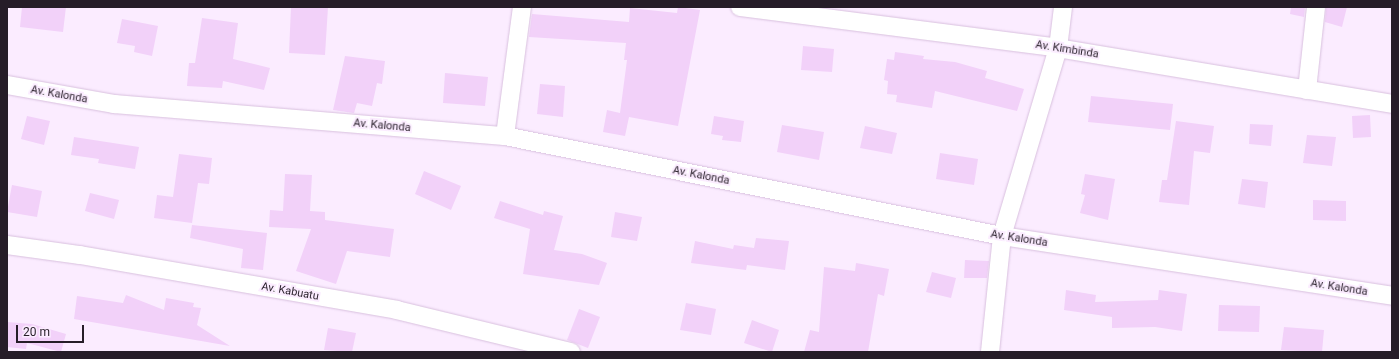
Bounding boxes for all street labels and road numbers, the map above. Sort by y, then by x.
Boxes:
street label: Av. Kimbinda [1035,39,1099,61]
street label: Av. Kalonda [30,84,88,106]
street label: Av. Kalonda [353,117,411,135]
street label: Av. Kalonda [672,164,730,188]
street label: Av. Kalonda [990,228,1048,250]
street label: Av. Kalonda [1310,277,1368,299]
street label: Av. Kabuatu [260,280,320,304]

